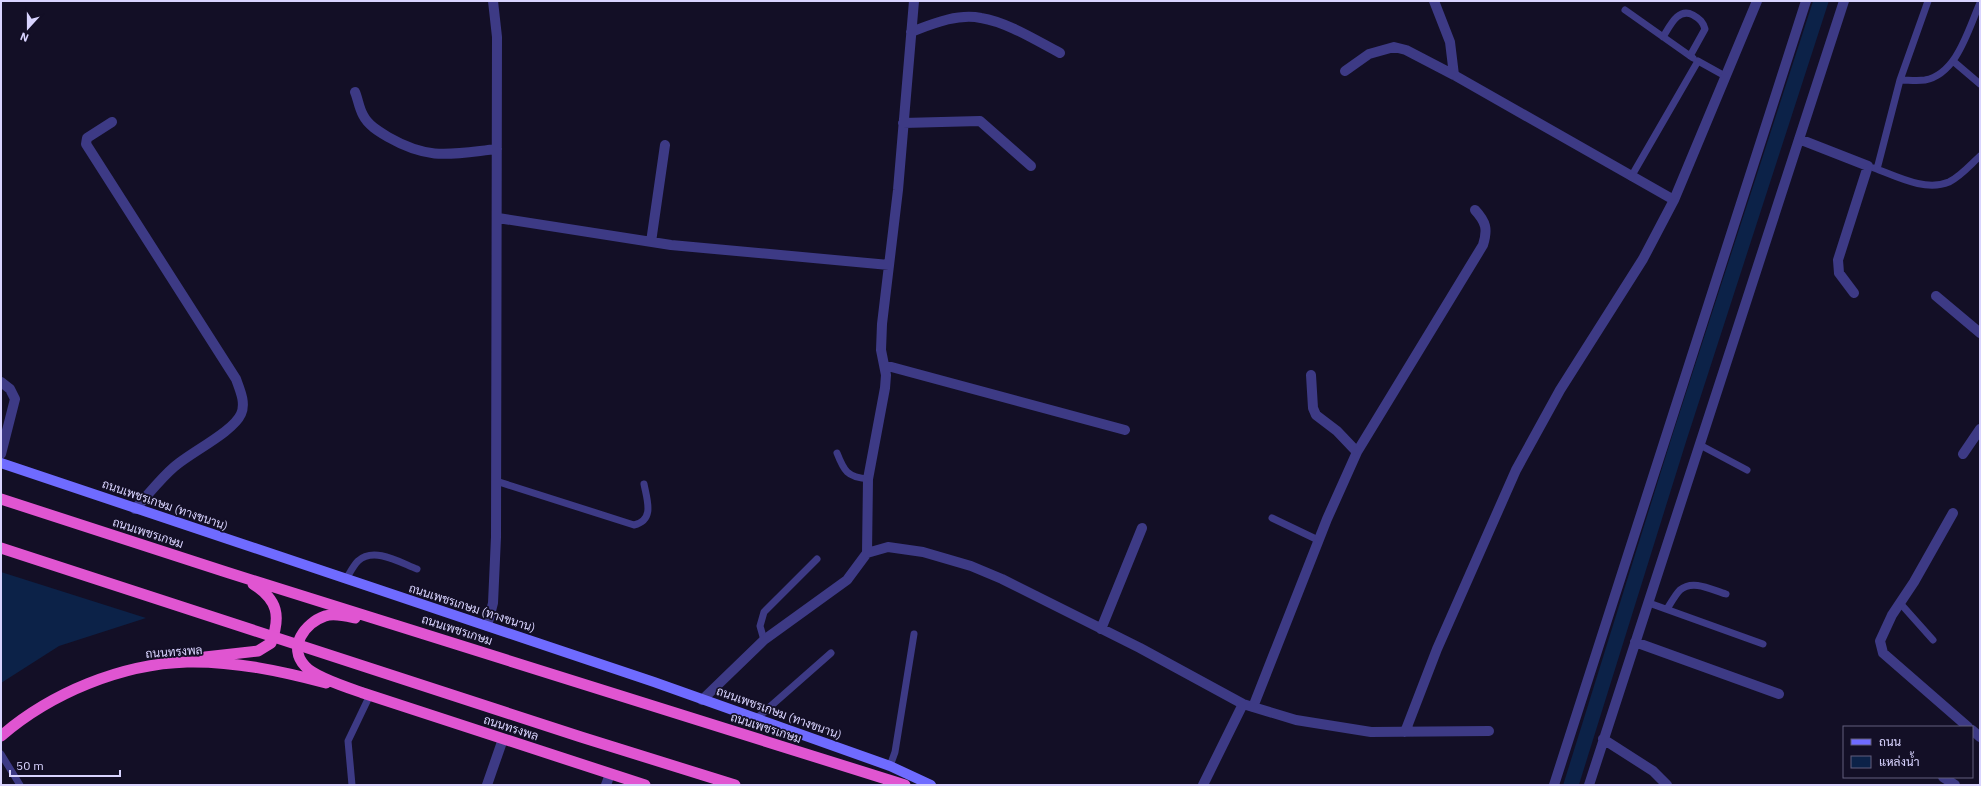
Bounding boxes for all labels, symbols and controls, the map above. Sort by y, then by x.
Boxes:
north arrow [8,8,48,48]
text: N [18,29,31,45]
street label: ถนนเพชรเกษม (ทางขนาน) [100,477,230,533]
street label: ถนนเพชรเกษม [111,515,185,551]
street label: ถนนเพชรเกษม (ทางขนาน) [407,581,537,635]
street label: ถนนเพชรเกษม [420,612,494,648]
street label: ถนนทรงพล [145,642,203,661]
street label: ถนนเพชรเกษม (ทางขนาน) [714,684,844,742]
street label: ถนนเพชรเกษม [729,710,803,746]
street label: ถนนทรงพล [482,712,541,743]
legend [1843,726,1973,778]
text: ถนน [1879,734,1902,749]
text: แหล่งน้ำ [1879,751,1919,769]
scale bar [10,752,120,778]
text: 50 m [16,758,44,773]

